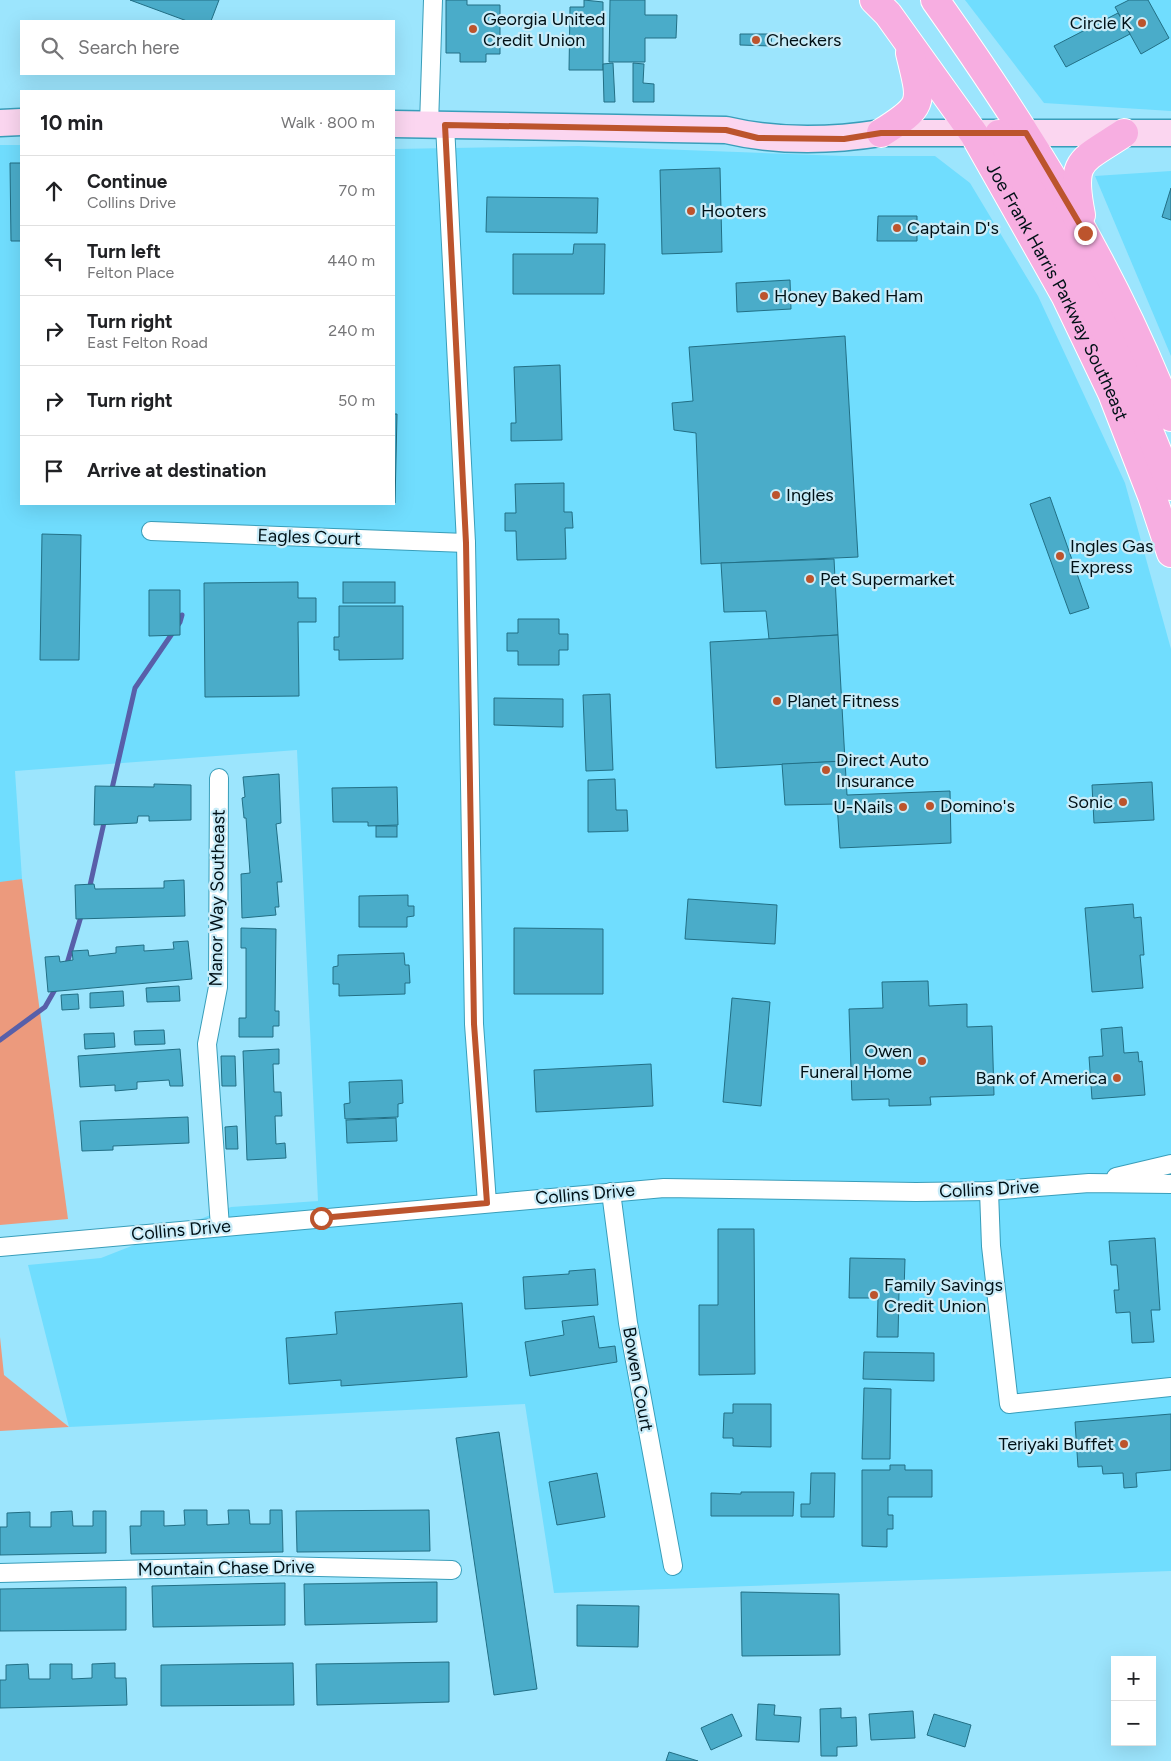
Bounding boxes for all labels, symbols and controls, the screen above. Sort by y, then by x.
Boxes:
place label: Georgia United Credit Union [483,8,605,51]
place label: Circle K [1070,12,1132,34]
marker: Circle K [1136,17,1148,29]
search box [20,20,395,75]
marker: Georgia United Credit Union [467,23,479,35]
place label: Checkers [766,29,841,51]
icon: search [38,34,66,62]
marker: Checkers [750,34,762,46]
text: Search here [78,36,180,59]
text: 10 min [40,110,103,135]
text: Walk · 800 m [281,113,375,132]
street label: Joe Frank Harris Parkway Southeast [981,159,1133,424]
text: Continue [87,170,167,193]
icon: ahead [40,177,68,205]
text: 70 m [339,181,375,200]
text: Collins Drive [87,193,176,212]
place label: Hooters [701,200,766,222]
marker: Hooters [685,205,697,217]
place label: Captain D's [907,217,999,239]
marker: Captain D's [891,222,903,234]
route end [1074,222,1097,245]
text: Turn left [87,240,161,263]
icon: left [40,247,68,275]
text: 440 m [327,251,375,270]
text: Felton Place [87,263,174,282]
place label: Honey Baked Ham [774,285,923,307]
marker: Honey Baked Ham [758,290,770,302]
text: Turn right [87,310,173,333]
icon: right [40,317,68,345]
text: 240 m [328,321,375,340]
text: East Felton Road [87,333,208,352]
icon: right [40,387,68,415]
text: Turn right [87,389,173,412]
text: 50 m [338,391,375,410]
icon: arrive [40,457,68,485]
text: Arrive at destination [87,459,266,482]
place label: Ingles [786,484,834,506]
marker: Ingles [770,489,782,501]
street label: Eagles Court [257,524,361,550]
place label: Ingles Gas Express [1070,535,1153,578]
marker: Ingles Gas Express [1054,550,1066,562]
place label: Pet Supermarket [820,568,955,590]
marker: Pet Supermarket [804,573,816,585]
place label: Planet Fitness [787,690,899,712]
marker: Planet Fitness [771,695,783,707]
place label: Direct Auto Insurance [836,749,929,792]
marker: Direct Auto Insurance [820,764,832,776]
place label: Sonic [1068,791,1113,813]
place label: Domino's [940,795,1015,817]
place label: U-Nails [833,796,893,818]
marker: Sonic [1117,796,1129,808]
marker: Domino's [924,800,936,812]
marker: U-Nails [897,801,909,813]
street label: Manor Way Southeast [204,809,230,987]
place label: Owen Funeral Home [800,1040,912,1083]
marker: Owen Funeral Home [916,1055,928,1067]
place label: Bank of America [976,1067,1107,1089]
marker: Bank of America [1111,1072,1123,1084]
street label: Collins Drive [938,1175,1040,1203]
street label: Collins Drive [534,1179,636,1209]
route start [310,1207,333,1230]
street label: Collins Drive [130,1215,232,1245]
place label: Family Savings Credit Union [884,1274,1003,1317]
marker: Family Savings Credit Union [868,1289,880,1301]
street label: Bowen Court [618,1325,658,1433]
place label: Teriyaki Buffet [998,1433,1114,1455]
marker: Teriyaki Buffet [1118,1438,1130,1450]
street label: Mountain Chase Drive [137,1555,315,1581]
map controls [1111,1656,1156,1746]
button: + [1111,1656,1156,1701]
button: − [1111,1701,1156,1746]

